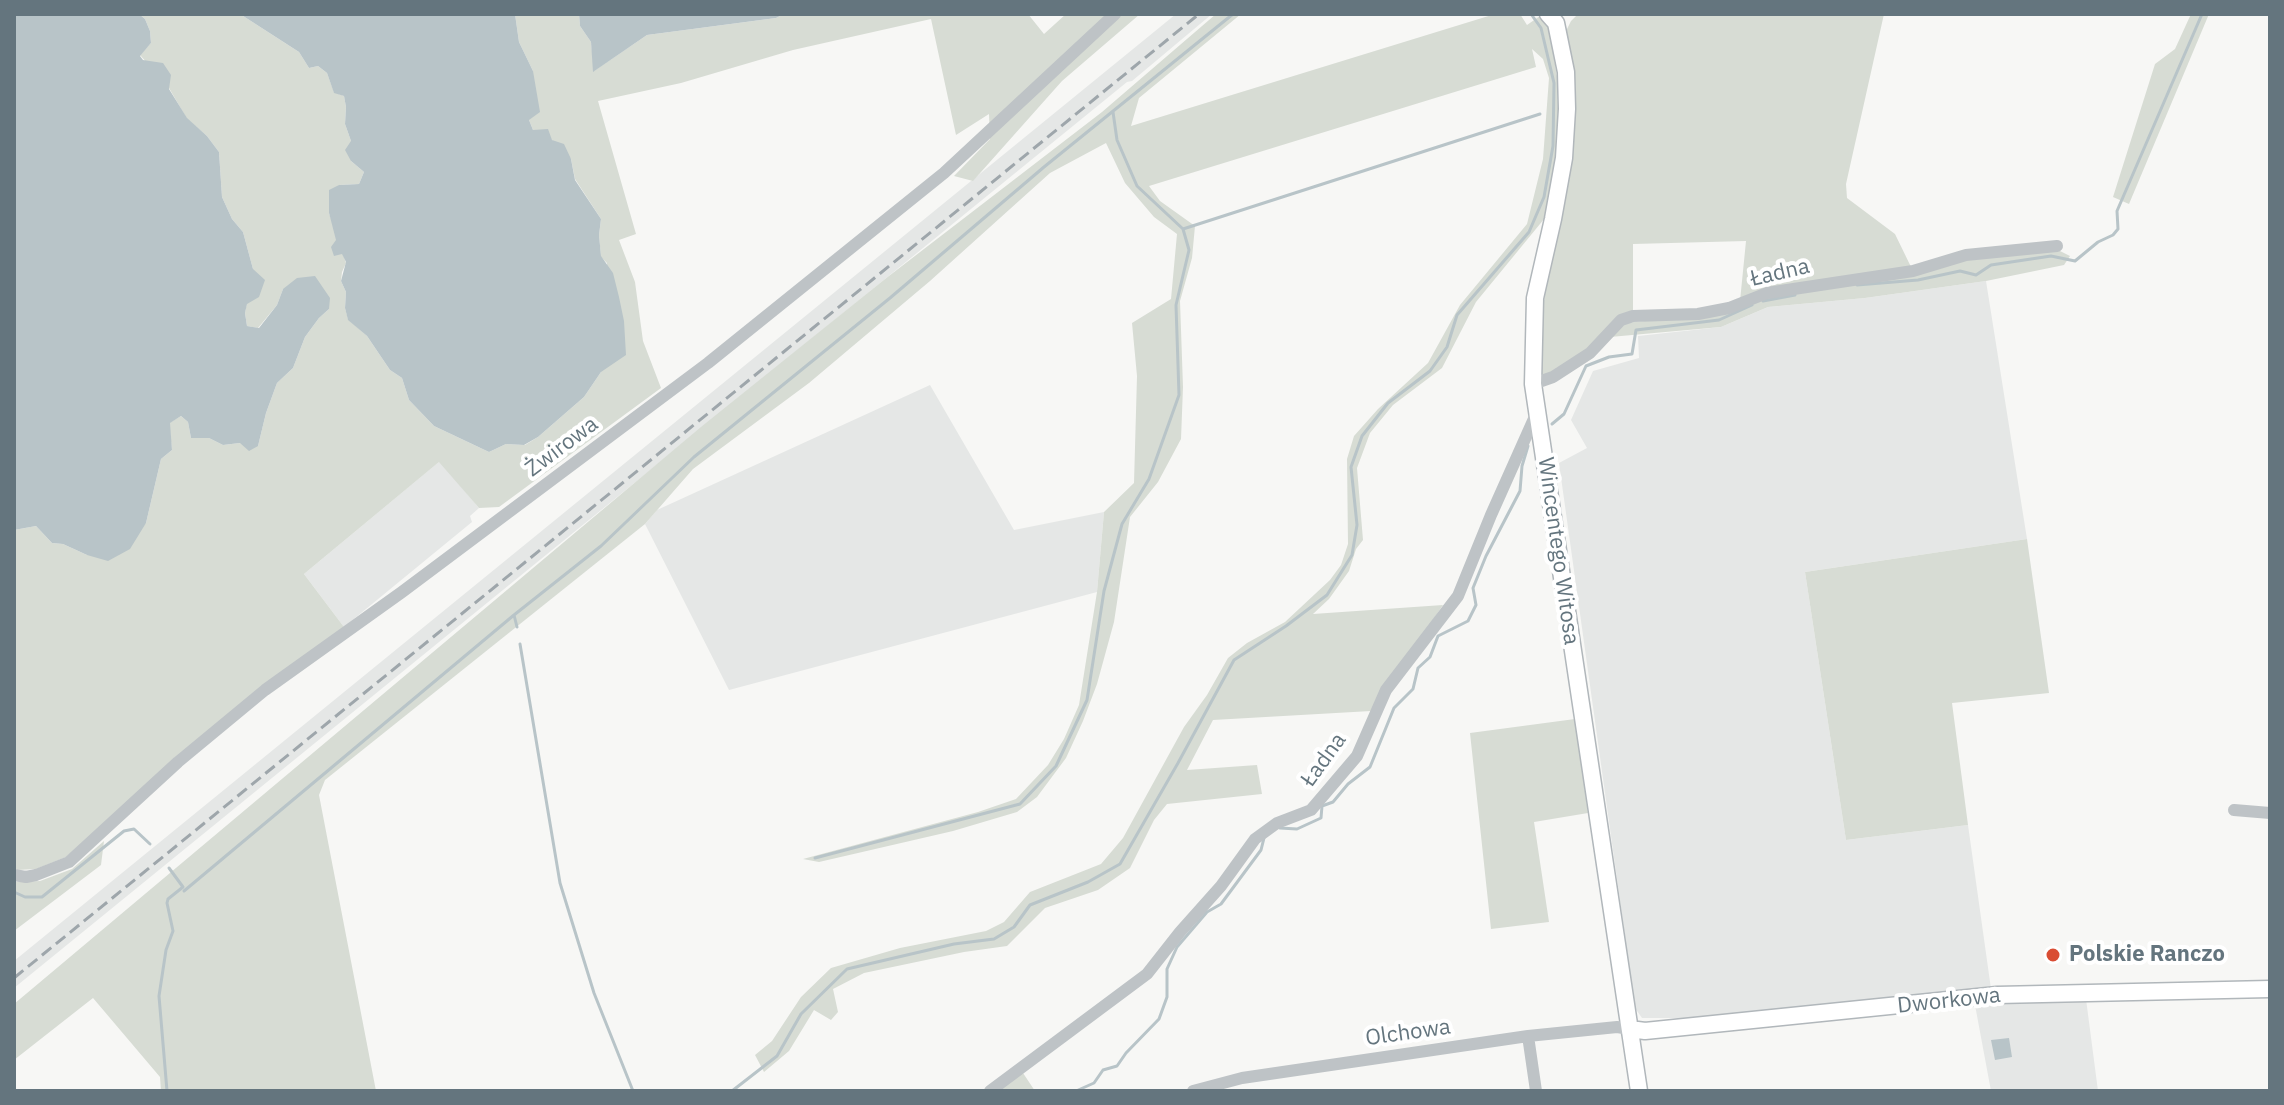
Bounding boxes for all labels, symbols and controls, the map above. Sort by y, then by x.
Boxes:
street label: Ładna [1748,253,1812,293]
street label: Żwirowa [521,411,603,483]
street label: Wincentego Witosa [1532,455,1584,647]
street label: Ładna [1296,728,1352,792]
place label: Polskie Ranczo [2069,942,2225,968]
marker: Polskie Ranczo [2044,946,2062,964]
street label: Dworkowa [1896,982,2002,1020]
street label: Olchowa [1364,1014,1452,1052]

